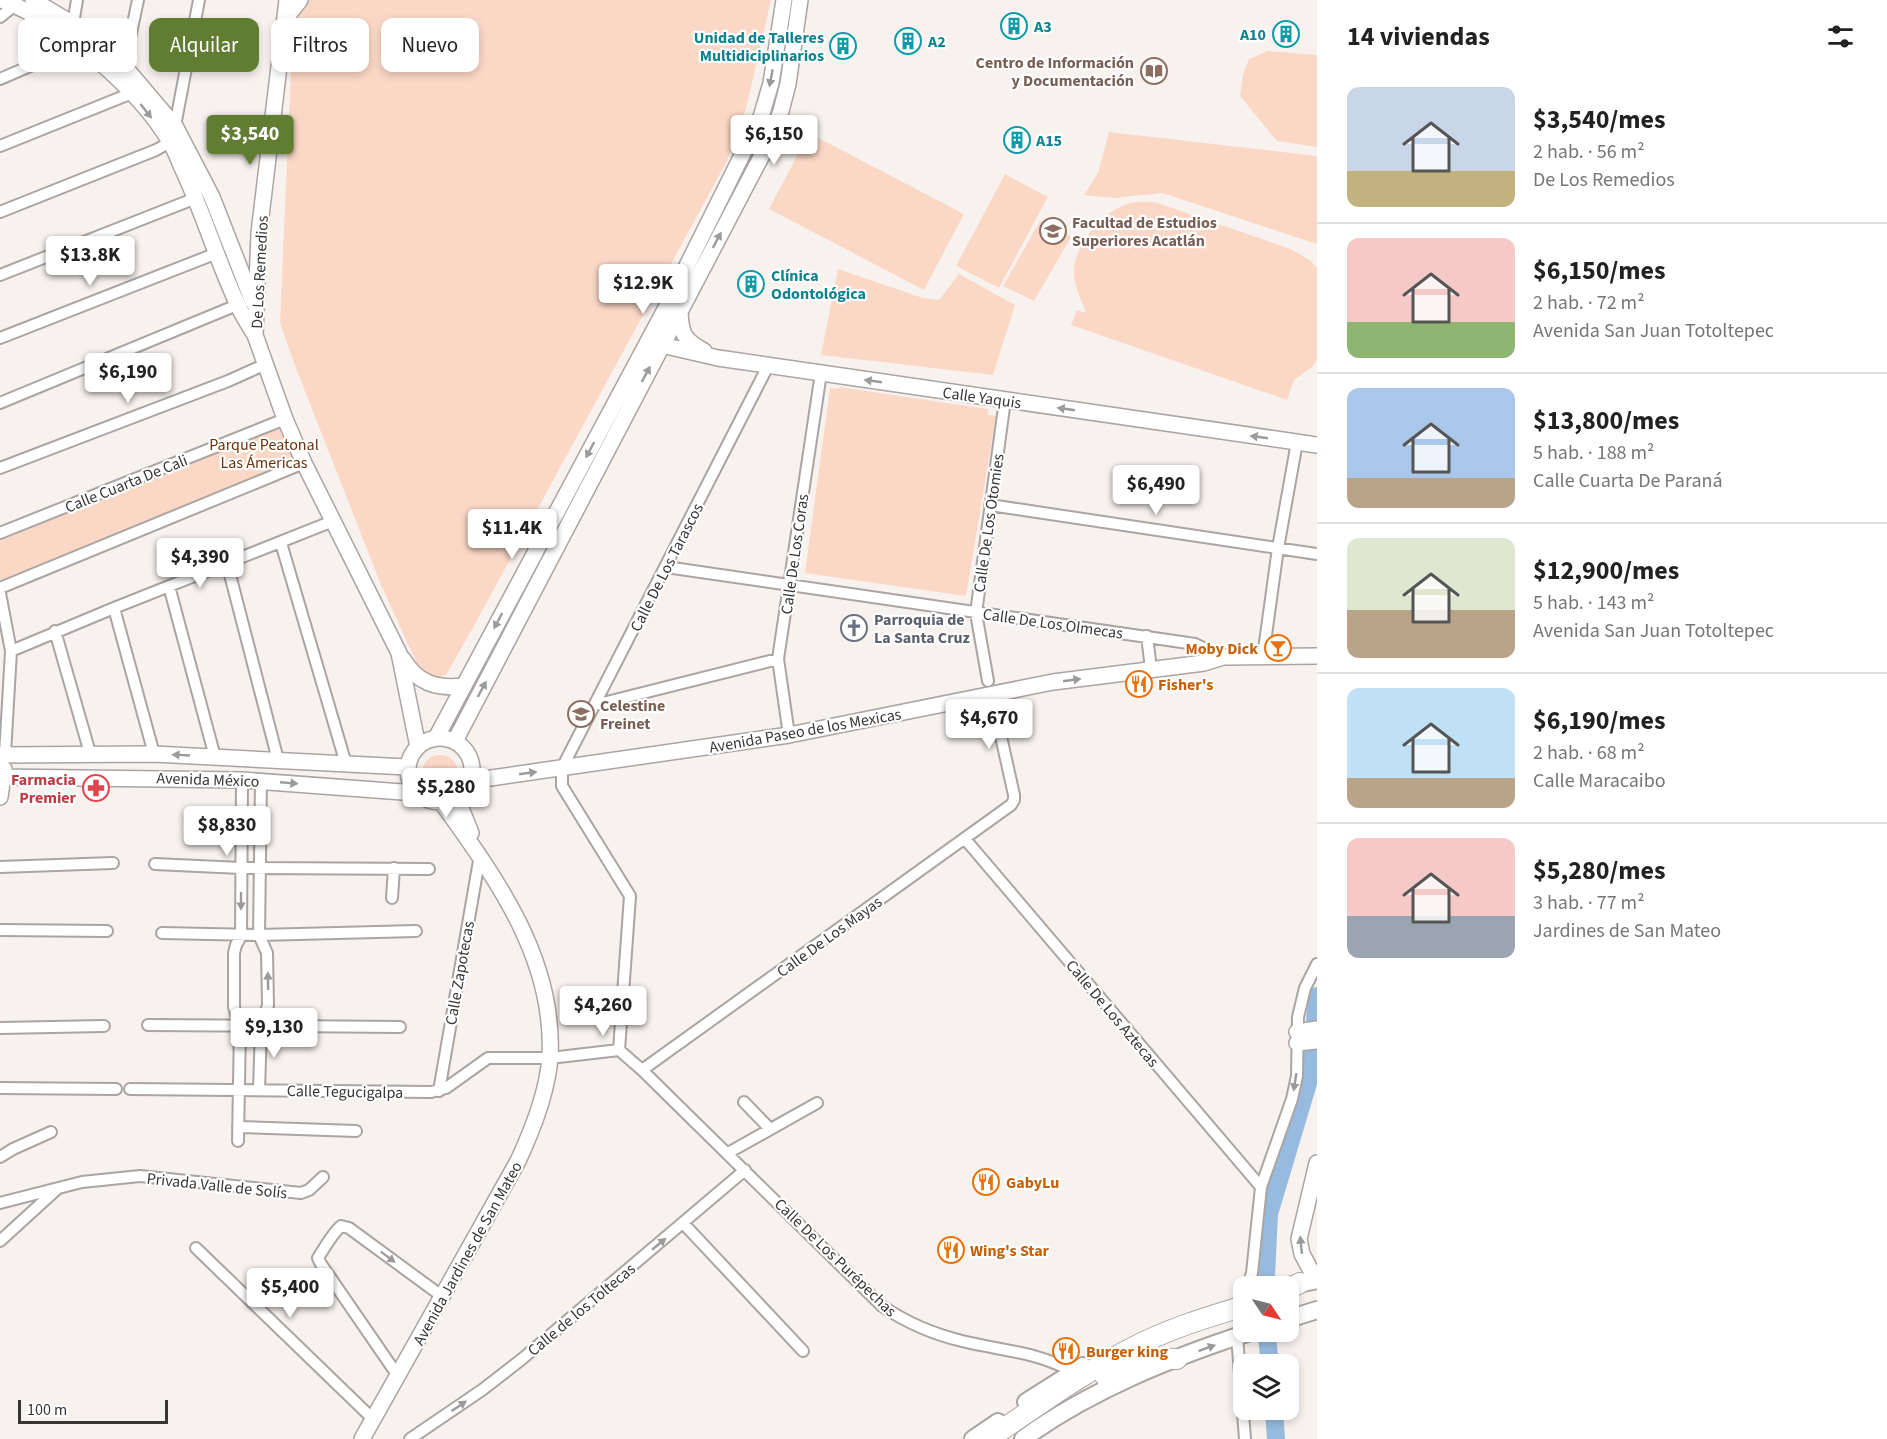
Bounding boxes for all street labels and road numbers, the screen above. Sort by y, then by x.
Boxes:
street label: De Los Remedios [246,215,274,329]
street label: Calle Yaquis [941,382,1023,414]
street label: Calle Cuarta De Cali [62,449,191,519]
street label: Calle De Los Otomies [968,452,1010,594]
street label: Calle De Los Coras [776,492,814,616]
street label: Calle De Los Tarascos [625,499,709,635]
street label: Calle De Los Olmecas [981,603,1125,645]
street label: Avenida Paseo de los Mexicas [707,703,903,759]
street label: Avenida México [156,767,260,793]
street label: Calle De Los Mayas [772,891,887,983]
street label: Calle Zapotecas [440,919,480,1027]
street label: Calle De Los Aztecas [1061,955,1164,1072]
street label: Calle Tegucigalpa [287,1080,403,1104]
street label: Avenida Jardines de San Mateo [408,1158,528,1349]
street label: Privada Valle de Solís [146,1168,288,1204]
street label: Calle De Los Purépechas [769,1193,902,1322]
street label: Calle de los Toltecas [523,1258,640,1361]

